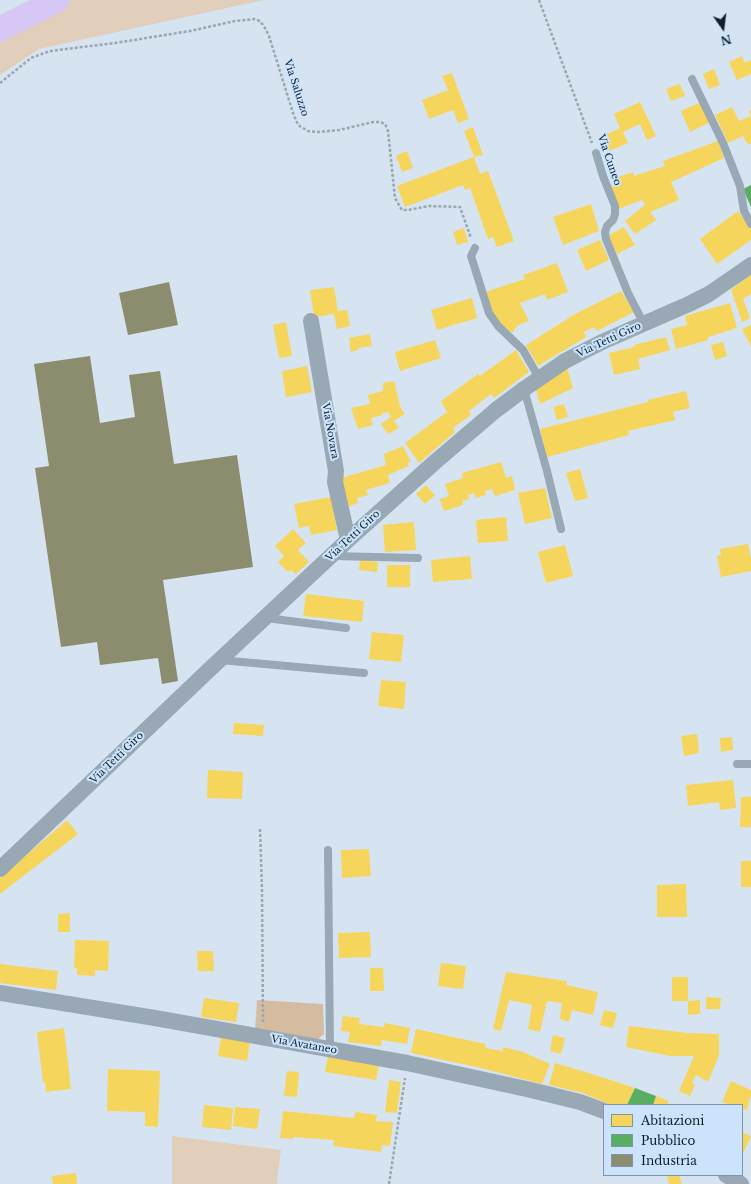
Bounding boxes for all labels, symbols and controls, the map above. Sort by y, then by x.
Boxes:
north arrow [703,8,743,48]
text: N [719,32,733,48]
street label: Via Saluzzo [281,58,311,118]
street label: Via Cuneo [595,133,623,187]
street label: Via Tetti Giro [575,320,643,360]
street label: Via Novara [319,402,341,460]
street label: Via Tetti Giro [324,508,382,564]
street label: Via Tetti Giro [88,730,146,786]
street label: Via Avataneo [270,1033,338,1057]
legend [603,1104,743,1176]
text: Abitazioni [641,1113,704,1128]
text: Pubblico [641,1133,695,1148]
text: Industria [641,1153,697,1168]

